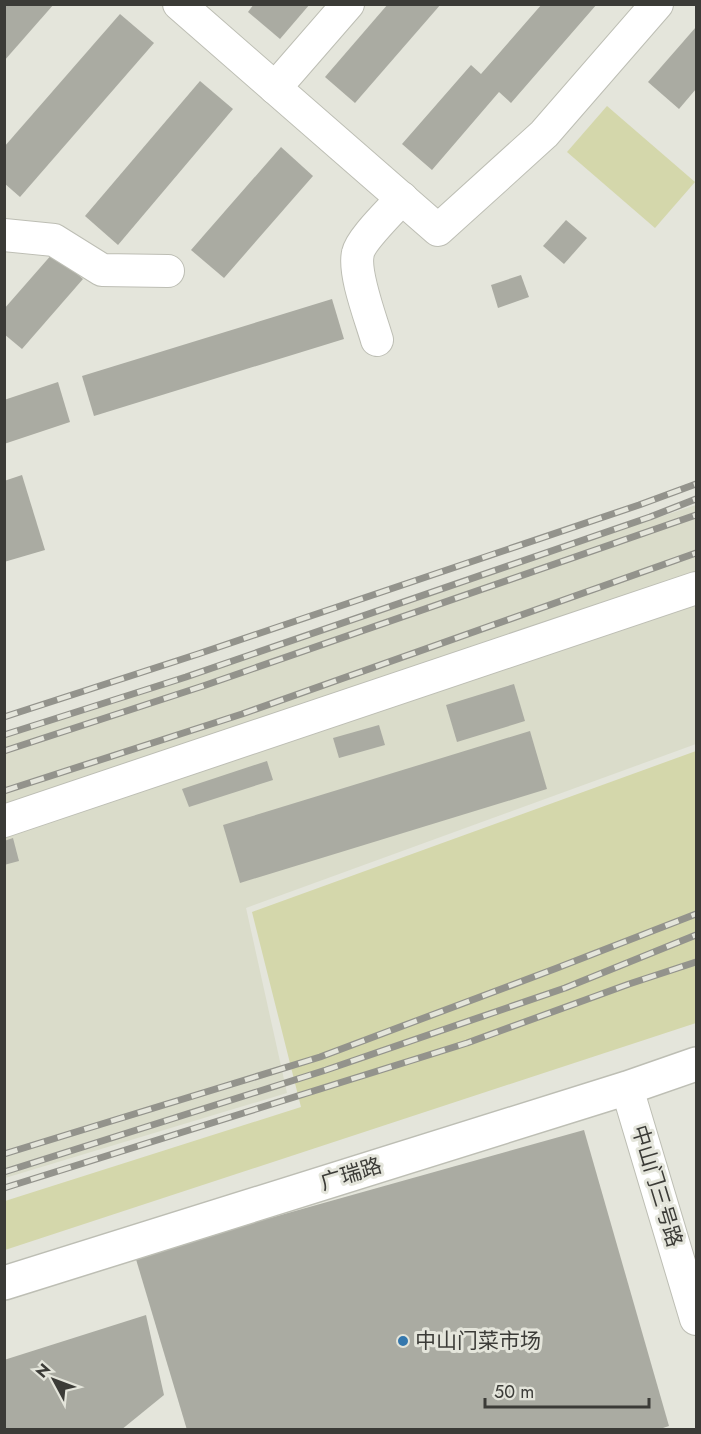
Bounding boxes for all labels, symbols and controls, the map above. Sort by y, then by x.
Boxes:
street label: 中山门三号路 [624,1121,690,1251]
street label: 广瑞路 [316,1150,386,1198]
place label: 中山门菜市场 [415,1326,541,1356]
marker: 中山门菜市场 [396,1334,410,1348]
north arrow [24,1350,84,1410]
text: N [30,1358,56,1383]
scale bar [485,1371,648,1409]
text: 50 m [494,1379,534,1405]

